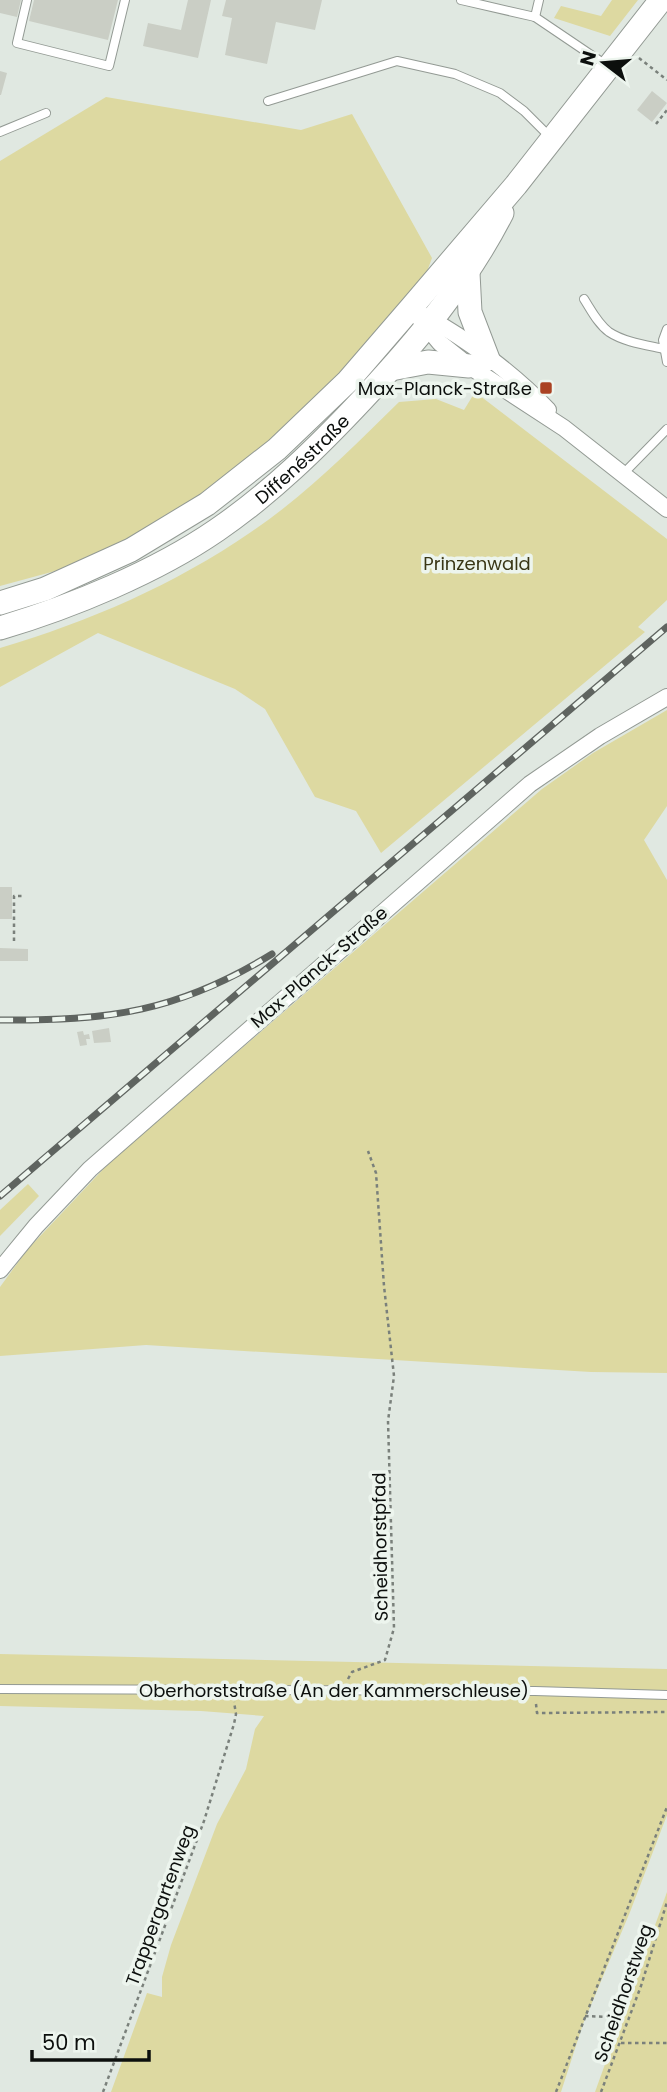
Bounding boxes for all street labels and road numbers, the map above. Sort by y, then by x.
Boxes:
street label: Diffenéstraße [249,408,355,509]
street label: Max-Planck-Straße [245,900,393,1034]
street label: Scheidhorstpfad [366,1472,394,1622]
street label: Oberhorststraße (An der Kammerschleuse) [139,1678,529,1703]
street label: Trappergartenweg [119,1821,201,1989]
street label: Scheidhorstweg [588,1921,658,2065]

